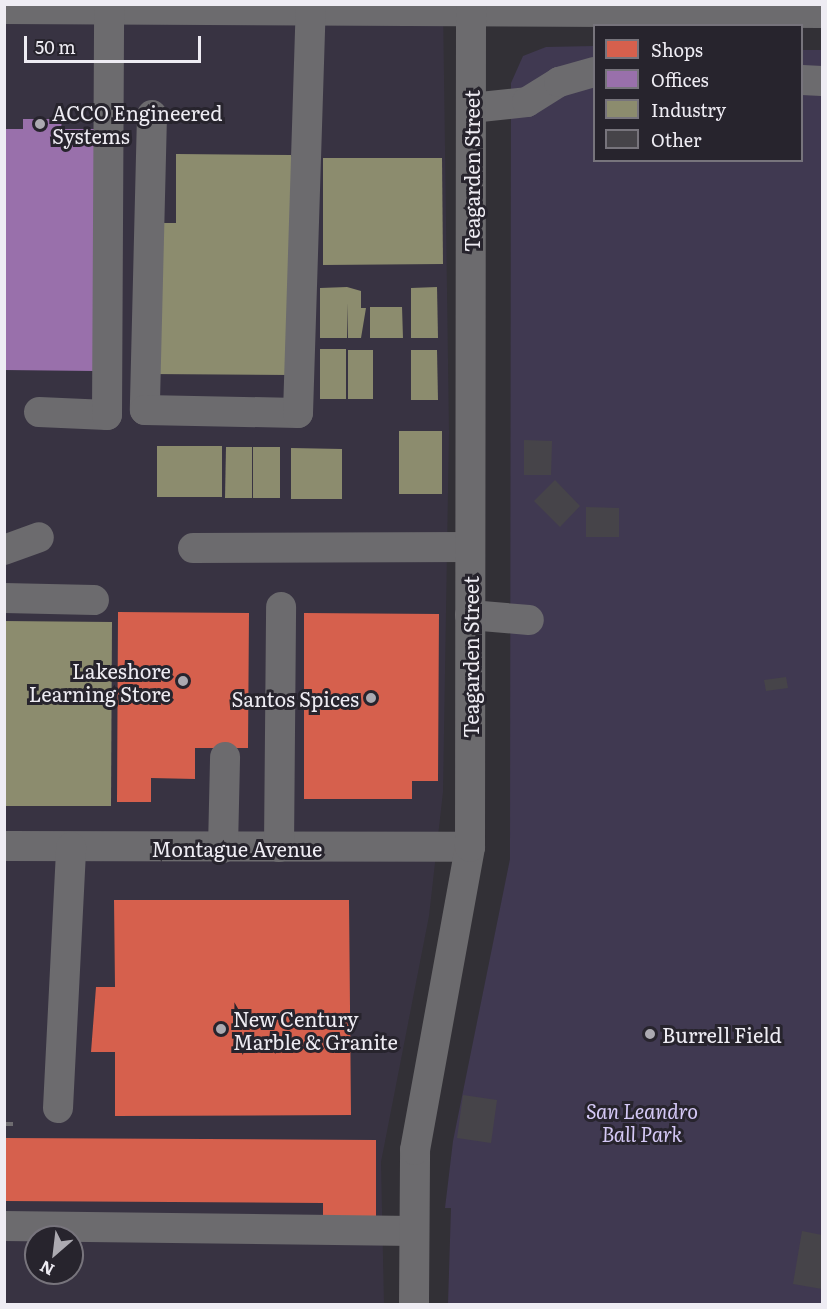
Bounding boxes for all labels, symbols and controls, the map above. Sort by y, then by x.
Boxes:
scale bar [27,24,204,62]
legend [593,24,803,162]
text: 50 m [35,33,76,60]
text: Shops [651,36,703,63]
text: Offices [651,66,709,93]
street label: Teagarden Street [459,90,483,252]
text: Industry [651,96,726,123]
place label: ACCO Engineered Systems [52,100,222,147]
marker: ACCO Engineered Systems [33,117,47,131]
text: Other [651,126,701,153]
street label: Teagarden Street [458,576,482,738]
place label: Lakeshore Learning Store [29,658,171,705]
marker: Lakeshore Learning Store [176,674,190,688]
place label: Santos Spices [232,686,359,710]
marker: Santos Spices [364,691,378,705]
street label: Montague Avenue [152,836,322,860]
place label: New Century Marble & Granite [233,1006,398,1053]
marker: New Century Marble & Granite [214,1022,228,1036]
place label: Burrell Field [662,1022,782,1046]
marker: Burrell Field [643,1027,657,1041]
park label: San Leandro Ball Park [586,1098,698,1145]
north arrow [24,1225,84,1285]
text: N [35,1255,58,1283]

